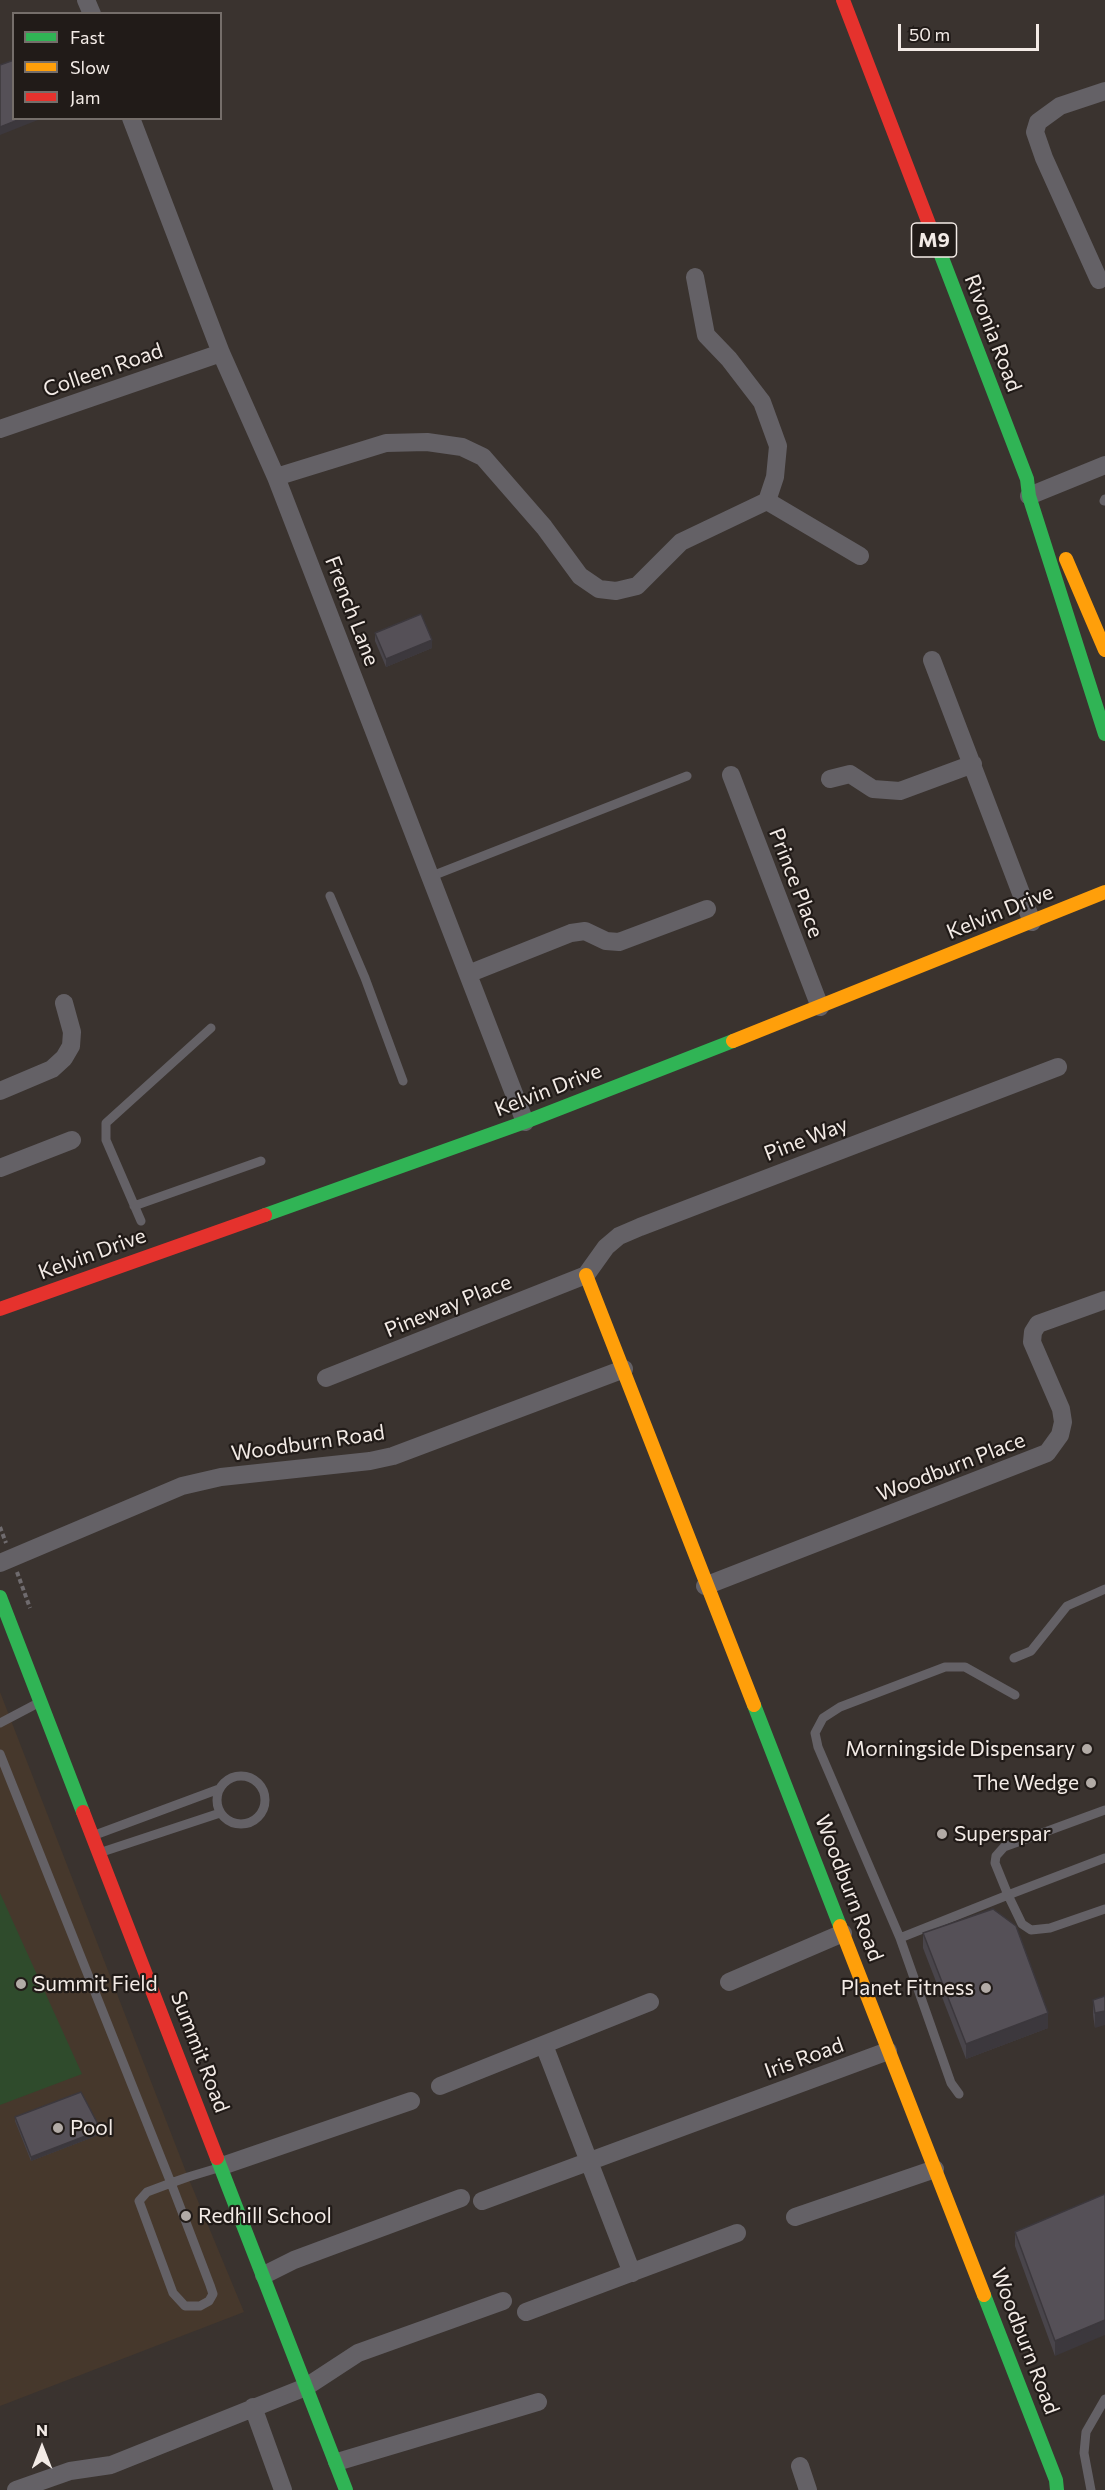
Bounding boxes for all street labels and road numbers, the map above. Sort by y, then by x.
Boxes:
road number: M9 [912,223,956,257]
street label: Rivonia Road [959,271,1027,395]
street label: Colleen Road [40,338,166,402]
street label: French Lane [320,553,384,669]
street label: Prince Place [764,825,828,941]
street label: Kelvin Drive [943,879,1057,945]
street label: Kelvin Drive [491,1058,605,1122]
street label: Pine Way [761,1112,851,1166]
street label: Kelvin Drive [35,1223,149,1285]
street label: Pineway Place [381,1269,515,1343]
street label: Woodburn Road [230,1420,386,1466]
street label: Woodburn Place [873,1427,1029,1507]
street label: Woodburn Road [809,1811,889,1965]
street label: Summit Road [165,1988,235,2116]
street label: Iris Road [761,2032,847,2084]
street label: Woodburn Road [985,2264,1065,2418]

